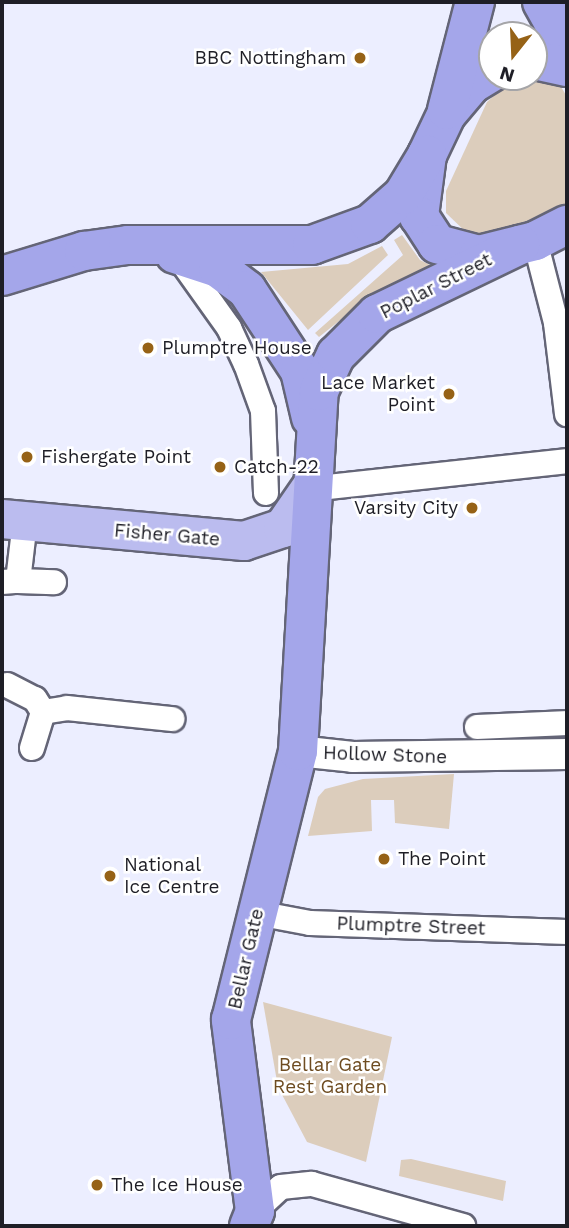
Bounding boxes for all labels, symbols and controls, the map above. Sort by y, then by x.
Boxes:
north arrow [478,21,548,91]
place label: BBC Nottingham [194,47,346,69]
marker: BBC Nottingham [352,50,368,66]
text: N [497,61,517,88]
street label: Poplar Street [376,248,496,324]
place label: Plumptre House [162,337,312,359]
marker: Plumptre House [140,340,156,356]
place label: Lace Market Point [321,372,435,416]
marker: Lace Market Point [441,386,457,402]
place label: Fishergate Point [41,446,191,468]
marker: Fishergate Point [19,449,35,465]
place label: Catch-22 [234,456,319,478]
marker: Catch-22 [212,459,228,475]
place label: Varsity City [354,497,458,519]
marker: Varsity City [464,500,480,516]
street label: Fisher Gate [113,519,221,551]
street label: Hollow Stone [322,741,448,769]
place label: The Point [398,848,486,870]
marker: The Point [376,851,392,867]
place label: National Ice Centre [124,854,220,898]
marker: National Ice Centre [102,868,118,884]
street label: Bellar Gate [223,906,269,1012]
street label: Plumptre Street [336,912,486,940]
park label: Bellar Gate Rest Garden [273,1054,387,1098]
place label: The Ice House [111,1174,243,1196]
marker: The Ice House [89,1177,105,1193]

